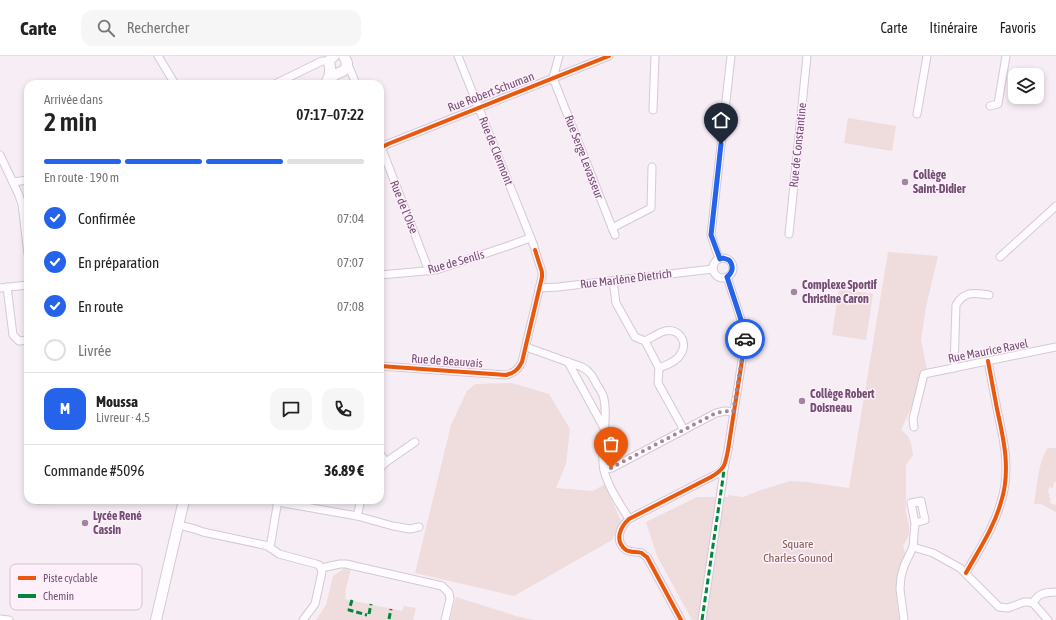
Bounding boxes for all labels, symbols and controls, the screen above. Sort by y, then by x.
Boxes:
search box [81,10,361,46]
text: Carte [20,17,57,39]
icon: search [95,17,117,39]
text: Rechercher [127,19,189,36]
text: Carte [881,20,908,36]
text: Itinéraire [930,20,978,36]
text: Favoris [1000,20,1036,36]
map controls [1008,68,1044,104]
button: layers [1008,68,1044,104]
street label: Rue Robert Schuman [446,69,536,115]
text: Arrivée dans [44,92,103,107]
street label: Rue de Constantine [787,102,809,188]
pin [704,103,738,144]
text: 07:17–07:22 [296,106,364,123]
text: 2 min [44,107,97,137]
icon: home [710,109,732,131]
street label: Rue Serge Levasseur [562,113,607,201]
street label: Rue de Clermont [476,115,516,188]
place label: Collège Saint-Didier [913,168,966,196]
text: En route · 190 m [44,170,119,185]
marker: Collège Saint-Didier [900,177,910,187]
street label: Rue de l'Oise [387,178,421,236]
icon: check [44,207,66,229]
text: Confirmée [78,210,135,227]
text: 07:04 [337,211,364,226]
street label: Rue de Senlis [426,247,486,277]
icon: check [44,251,66,273]
text: En préparation [78,254,159,271]
text: 07:07 [337,255,364,270]
street label: Rue Marlène Dietrich [579,266,673,292]
place label: Complexe Sportif Christine Caron [802,278,878,306]
marker: Complexe Sportif Christine Caron [789,287,799,297]
icon: check [44,295,66,317]
text: En route [78,298,123,315]
text: 07:08 [337,299,364,314]
courier [725,319,765,359]
icon: car [734,328,756,350]
street label: Rue Maurice Ravel [947,336,1030,366]
text: Livrée [78,342,111,359]
street label: Rue de Beauvais [411,352,483,370]
place label: Collège Robert Doisneau [810,387,875,415]
button: chat [270,388,312,430]
button: phone [322,388,364,430]
text: Moussa [96,393,138,410]
marker: Collège Robert Doisneau [797,396,807,406]
text: M [60,400,70,417]
text: Livreur · 4.5 [96,410,150,425]
pin [594,427,628,468]
icon: bag [600,433,622,455]
text: Commande #5096 [44,462,144,479]
text: 36.89 € [324,462,364,479]
place label: Lycée René Cassin [93,509,142,537]
marker: Lycée René Cassin [80,518,90,528]
park label: Square Charles Gounod [763,537,833,565]
legend [10,564,142,610]
text: Piste cyclable [43,572,98,584]
text: Chemin [43,590,74,602]

